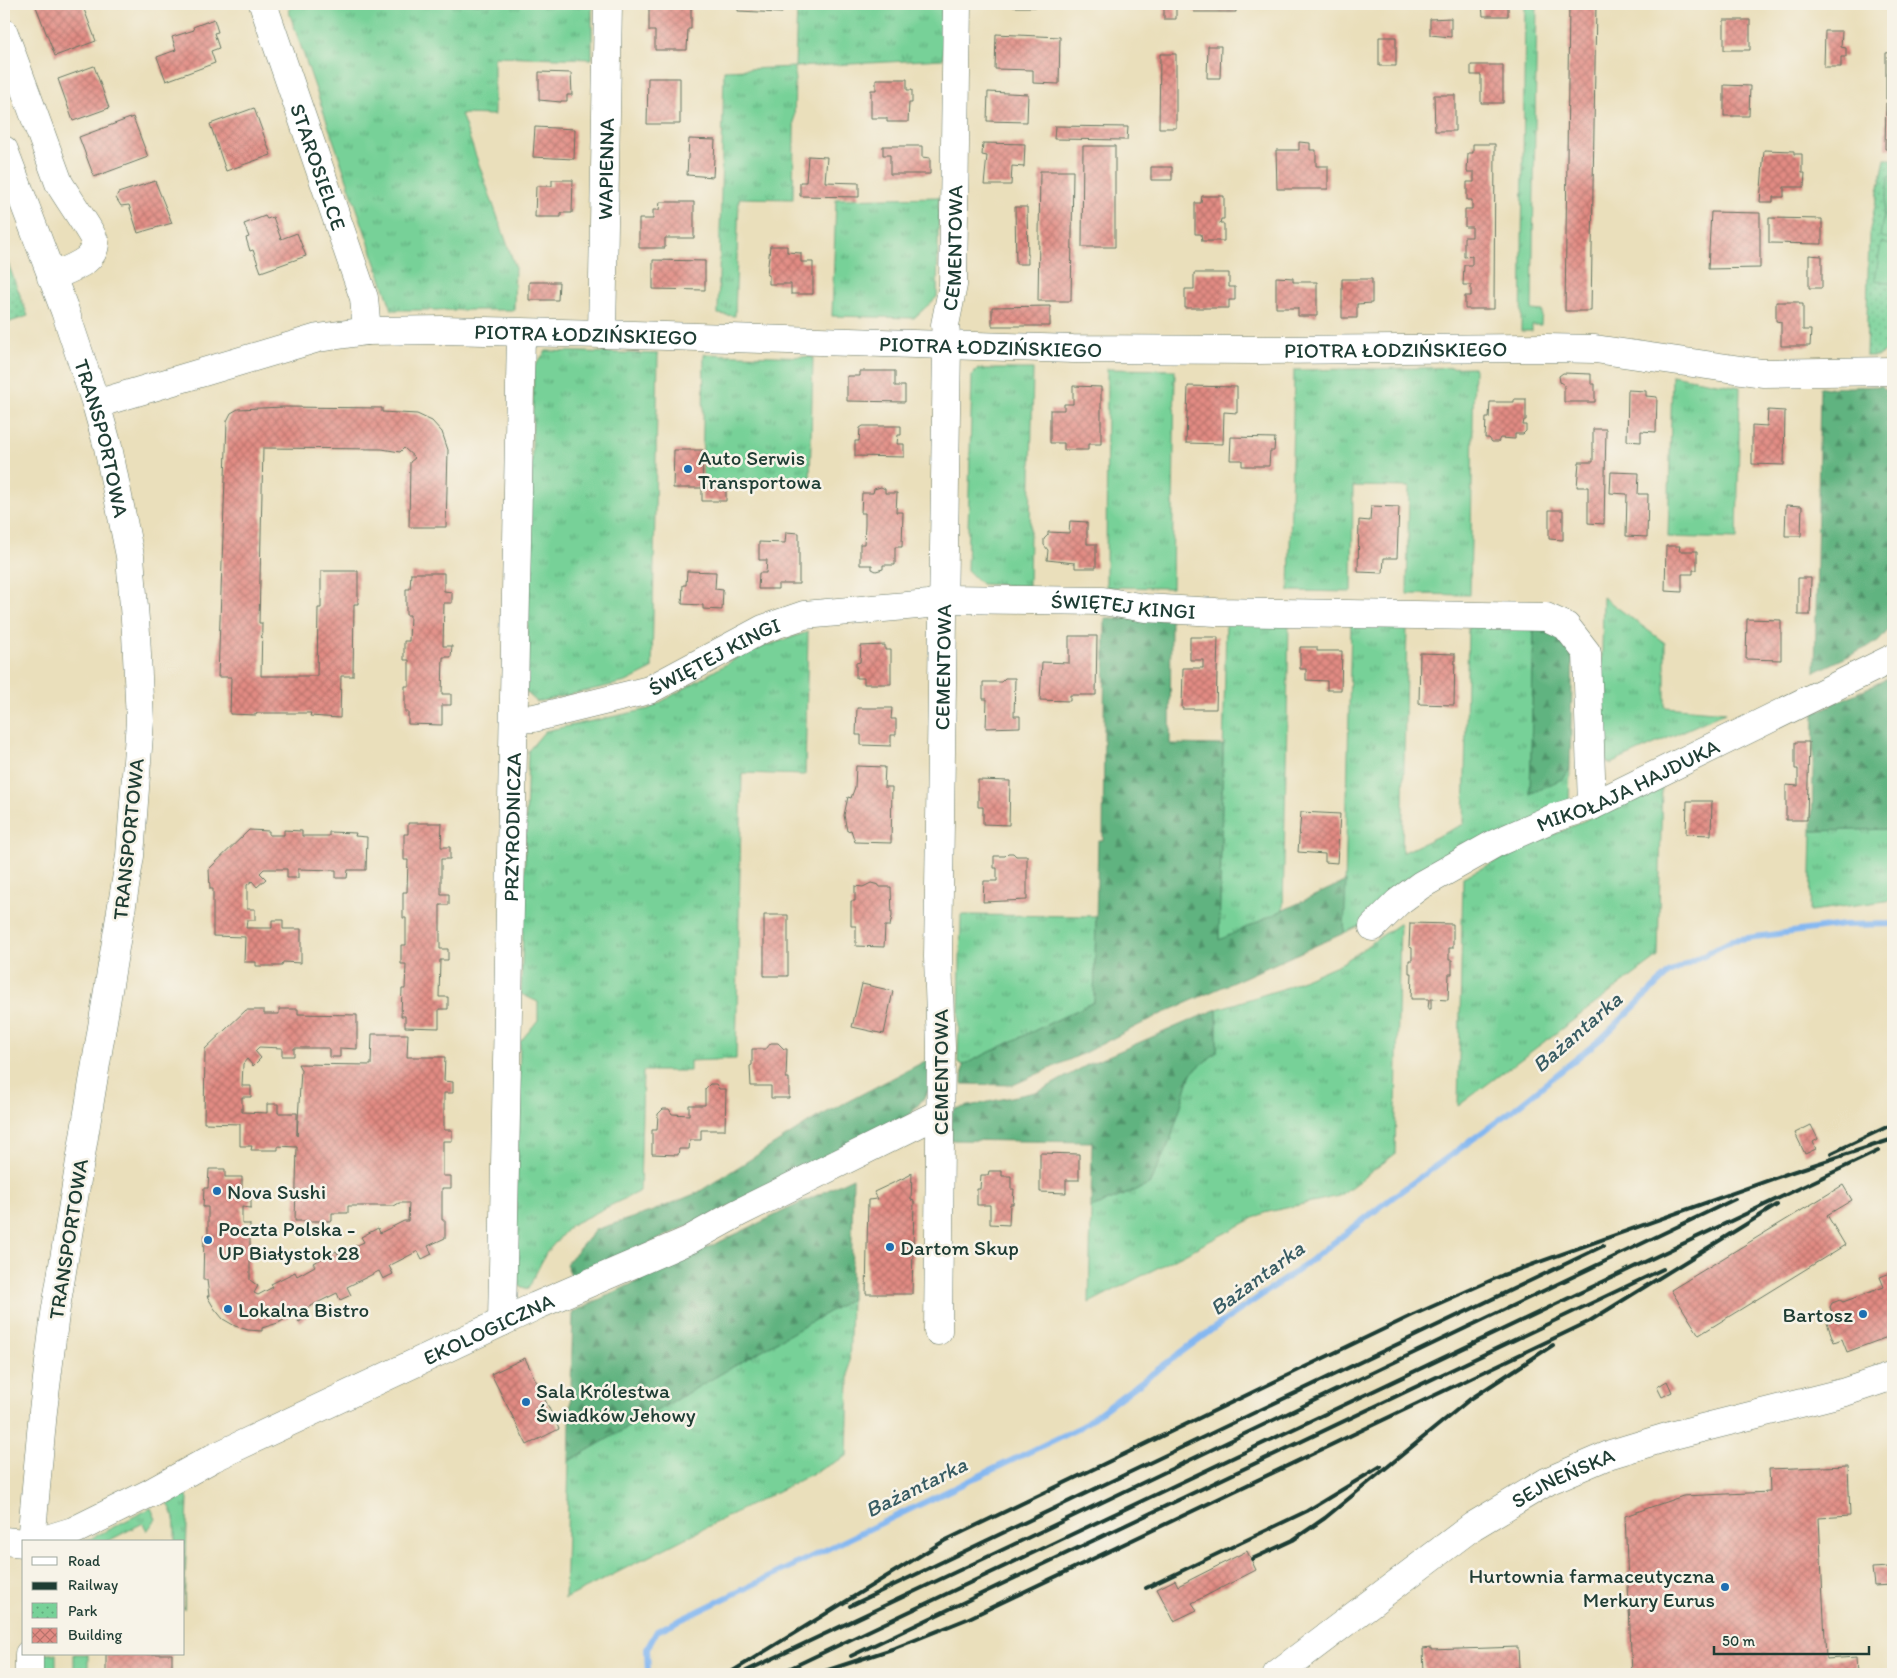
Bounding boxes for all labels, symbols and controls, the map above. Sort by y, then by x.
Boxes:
street label: STAROSIELCE [286,100,352,234]
street label: WAPIENNA [592,117,618,220]
street label: CEMENTOWA [936,184,967,313]
street label: PIOTRA ŁODZIŃSKIEGO [474,318,698,350]
street label: PIOTRA ŁODZIŃSKIEGO [879,330,1102,362]
street label: PIOTRA ŁODZIŃSKIEGO [1284,336,1507,362]
street label: TRANSPORTOWA [69,356,135,520]
place label: Auto Serwis Transportowa [698,445,822,494]
marker: Auto Serwis Transportowa [682,463,694,475]
street label: ŚWIĘTEJ KINGI [1051,588,1197,623]
street label: CEMENTOWA [929,603,956,730]
street label: ŚWIĘTEJ KINGI [644,612,783,701]
street label: MIKOŁAJA HAJDUKA [1532,733,1724,836]
street label: PRZYRODNICZA [498,751,525,902]
street label: TRANSPORTOWA [107,756,149,921]
water label: Bażantarka [1526,985,1628,1078]
street label: CEMENTOWA [928,1008,953,1135]
street label: TRANSPORTOWA [43,1156,93,1321]
place label: Nova Sushi [227,1179,326,1204]
marker: Nova Sushi [211,1185,223,1197]
place label: Poczta Polska - UP Białystok 28 [218,1216,360,1265]
marker: Poczta Polska - UP Białystok 28 [202,1234,214,1246]
water label: Bażantarka [1204,1234,1310,1321]
place label: Dartom Skup [900,1235,1019,1260]
marker: Dartom Skup [884,1241,896,1253]
street label: EKOLOGICZNA [419,1287,558,1370]
place label: Lokalna Bistro [238,1297,369,1322]
place label: Bartosz [1782,1302,1853,1327]
marker: Lokalna Bistro [222,1303,234,1315]
marker: Bartosz [1857,1308,1869,1320]
place label: Sala Królestwa Świadków Jehowy [536,1378,696,1427]
marker: Sala Królestwa Świadków Jehowy [520,1396,532,1408]
street label: SEJNEŃSKA [1507,1441,1618,1513]
water label: Bażantarka [860,1450,972,1523]
legend [22,1540,185,1656]
text: Road [68,1552,101,1570]
place label: Hurtownia farmaceutyczna Merkury Eurus [1469,1563,1715,1612]
text: Railway [68,1576,118,1594]
marker: Hurtownia farmaceutyczna Merkury Eurus [1719,1581,1731,1593]
text: Park [68,1602,98,1620]
scale bar [1714,1623,1870,1655]
text: Building [68,1626,122,1644]
text: 50 m [1722,1632,1755,1650]

